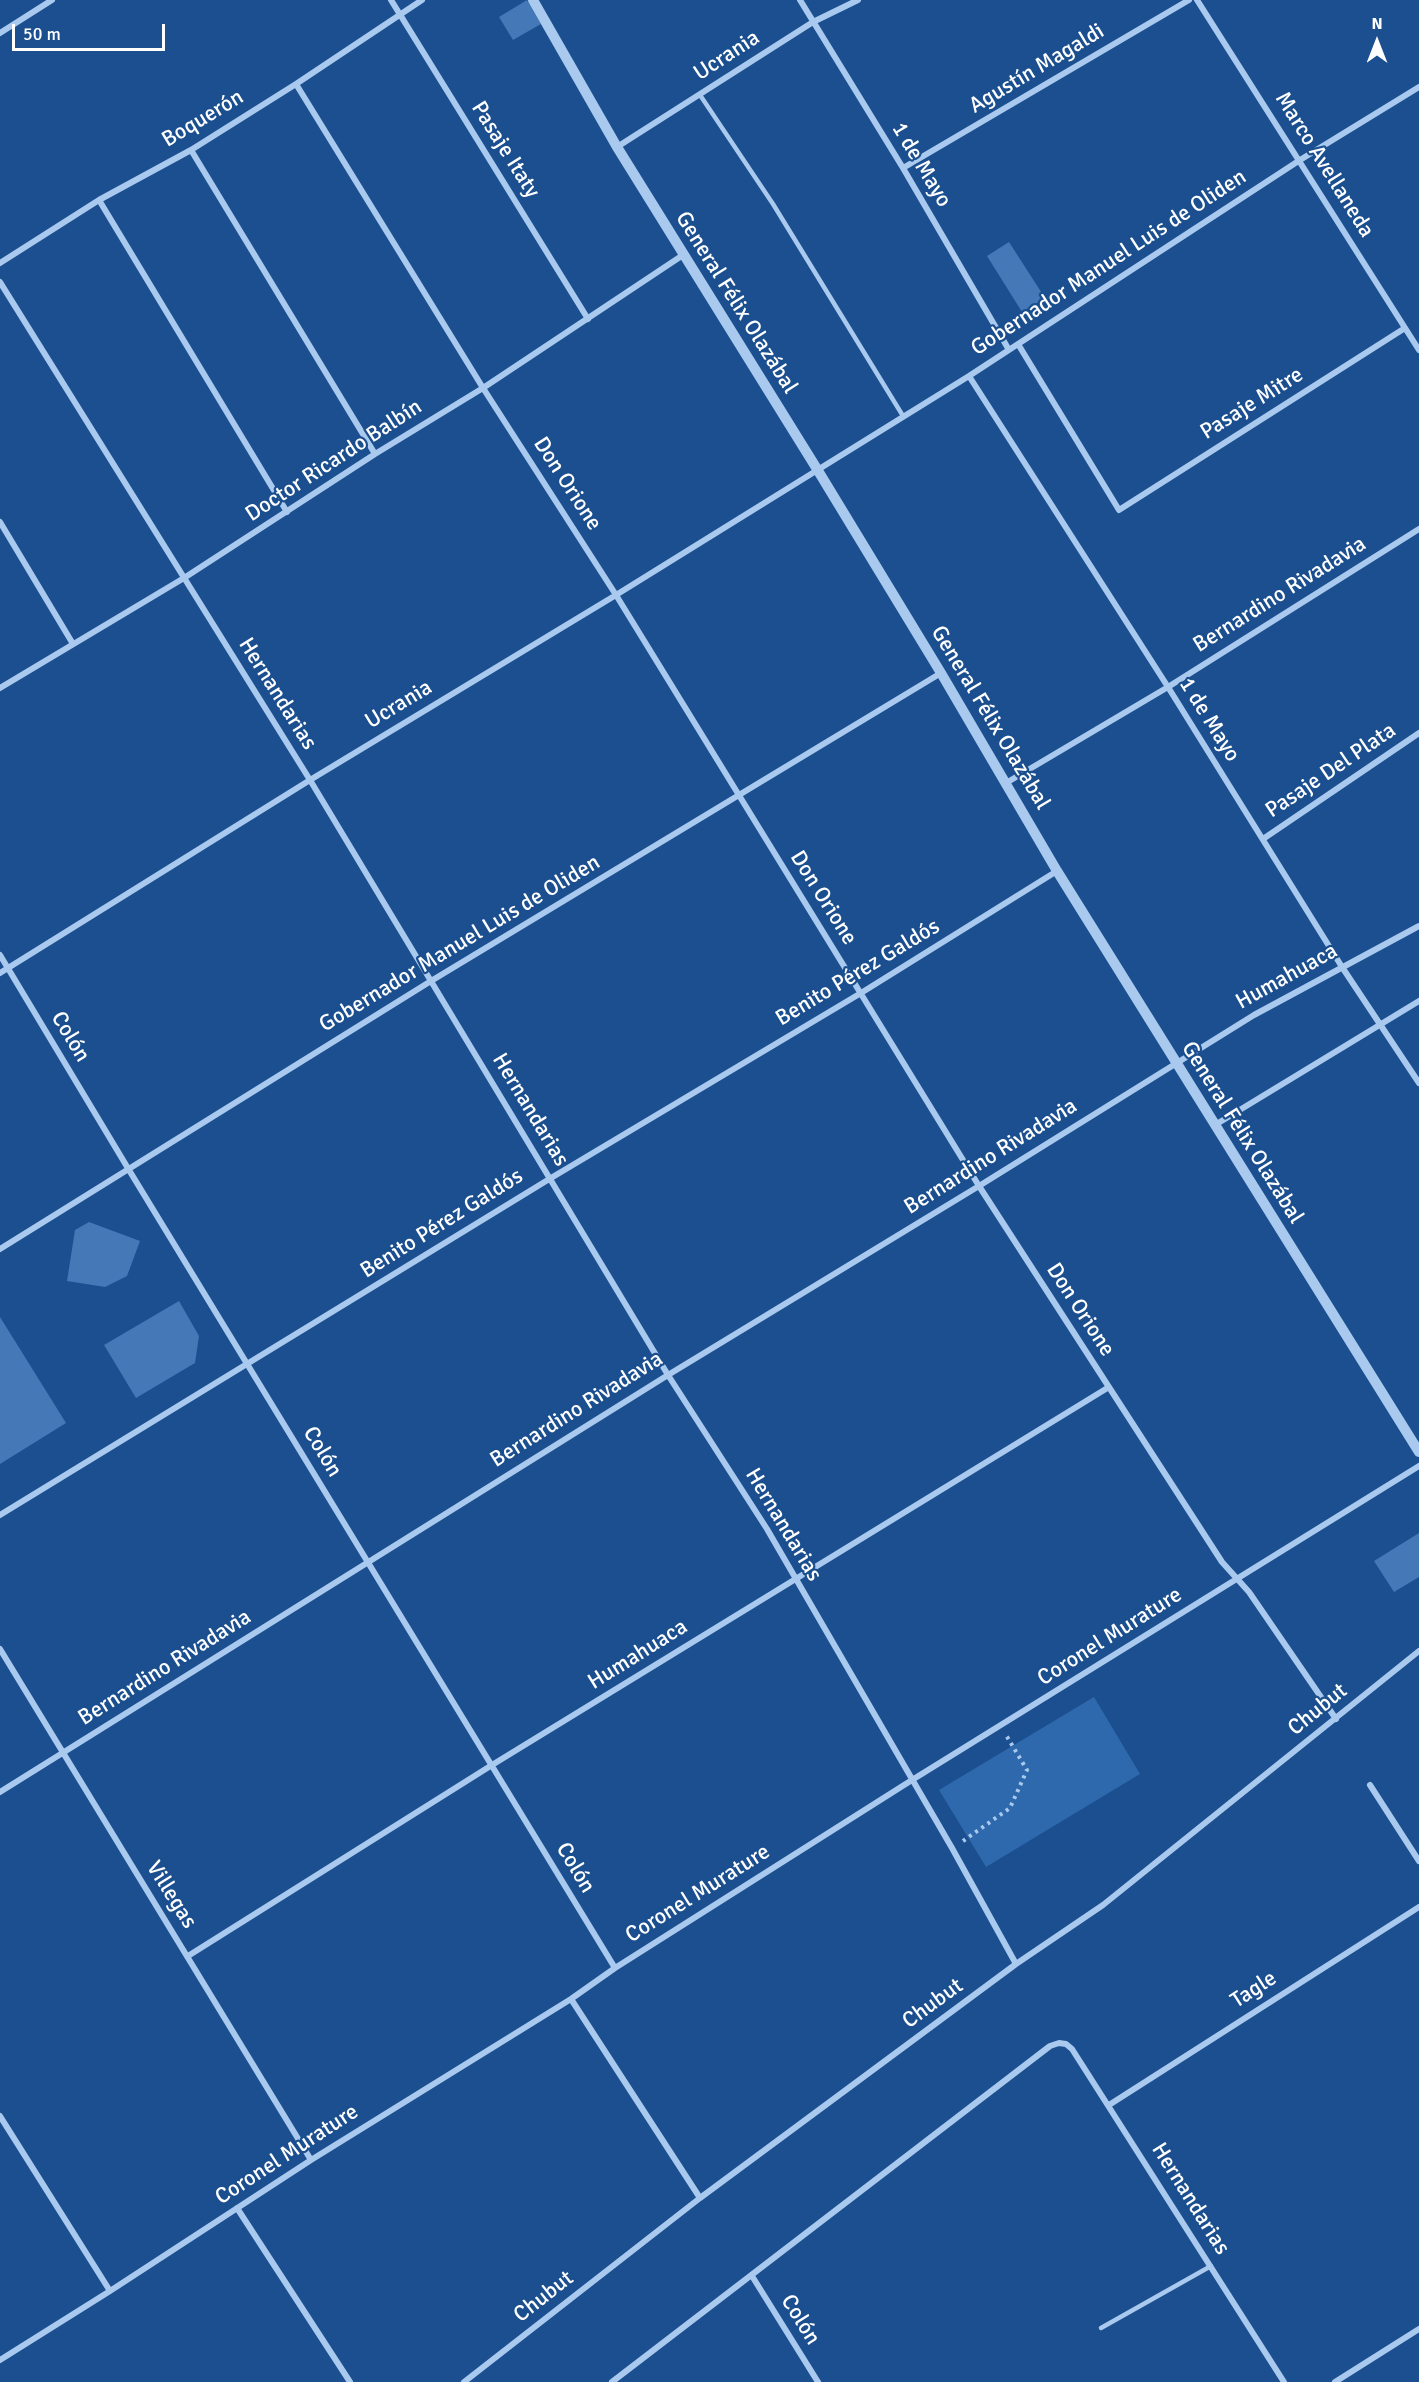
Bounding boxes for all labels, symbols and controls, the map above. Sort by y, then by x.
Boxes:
scale bar [15,12,168,50]
north arrow [1347,12,1407,72]
text: N [1371,14,1383,34]
street label: Agustín Magaldi [965,18,1109,120]
text: 50 m [23,23,61,45]
street label: Ucrania [689,25,765,87]
street label: Boquerón [157,84,249,154]
street label: Marco Avellaneda [1269,87,1379,243]
street label: Pasaje Itaty [465,97,545,203]
street label: 1 de Mayo [885,118,957,212]
street label: Gobernador Manuel Luis de Oliden [966,164,1252,362]
street label: General Félix Olazábal [669,207,803,399]
street label: Pasaje Mitre [1196,362,1308,446]
street label: Doctor Ricardo Balbín [241,394,427,528]
street label: Don Orione [527,432,607,536]
street label: Bernardino Rivadavia [1189,531,1371,659]
street label: General Félix Olazábal [925,621,1055,815]
street label: Hernandarias [232,633,322,755]
street label: 1 de Mayo [1173,673,1245,767]
street label: Ucrania [361,675,437,735]
street label: Pasaje Del Plata [1261,718,1401,824]
street label: Don Orione [784,846,862,950]
street label: Gobernador Manuel Luis de Oliden [315,850,605,1038]
street label: Benito Pérez Galdós [771,914,945,1032]
street label: Humahuaca [1232,938,1342,1016]
street label: Colón [45,1007,95,1067]
street label: General Félix Olazábal [1175,1037,1309,1229]
street label: Hernandarias [486,1049,574,1171]
street label: Bernardino Rivadavia [900,1093,1082,1221]
street label: Benito Pérez Galdós [356,1163,528,1285]
street label: Don Orione [1040,1258,1120,1362]
street label: Bernardino Rivadavia [486,1346,668,1474]
street label: Colón [297,1422,347,1482]
street label: Hernandarias [739,1464,827,1586]
street label: Coronel Murature [1033,1582,1187,1692]
street label: Bernardino Rivadavia [74,1604,256,1732]
street label: Humahuaca [583,1614,693,1696]
street label: Chubut [1283,1678,1353,1742]
street label: Colón [550,1838,600,1898]
street label: Coronel Murature [621,1839,775,1949]
street label: Villegas [140,1856,202,1934]
street label: Tagle [1226,1966,1282,2014]
street label: Chubut [897,1973,969,2035]
street label: Coronel Murature [211,2099,363,2211]
street label: Hernandarias [1145,2138,1235,2260]
street label: Chubut [509,2265,579,2329]
street label: Colón [774,2290,826,2350]

